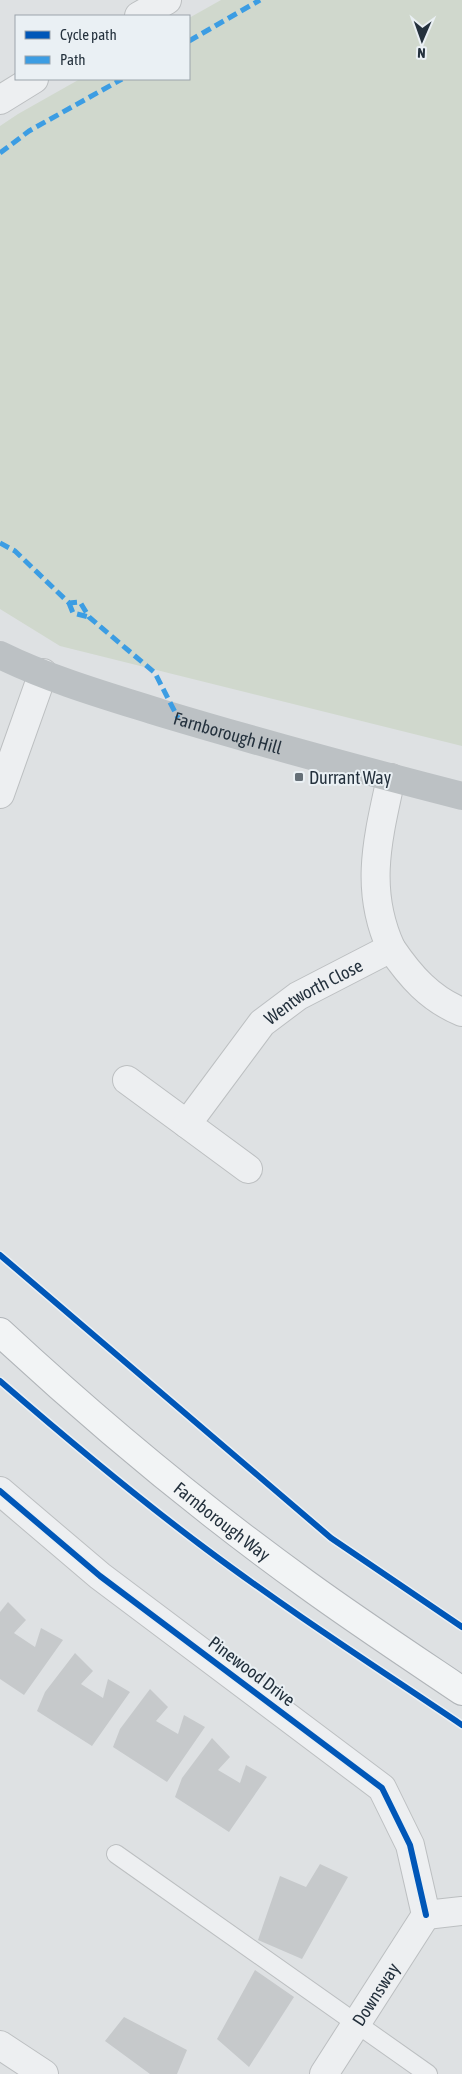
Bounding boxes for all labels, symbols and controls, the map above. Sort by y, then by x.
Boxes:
legend [15,15,190,80]
north arrow [397,15,447,65]
text: Cycle path [60,26,117,43]
text: N [417,45,426,61]
text: Path [60,51,86,68]
street label: Farnborough Hill [171,707,285,758]
place label: Durrant Way [309,767,391,788]
marker: Durrant Way [293,771,305,783]
street label: Wentworth Close [260,954,366,1028]
street label: Farnborough Way [170,1477,275,1565]
street label: Pinewood Drive [205,1632,299,1710]
street label: Downsway [347,1959,403,2029]

